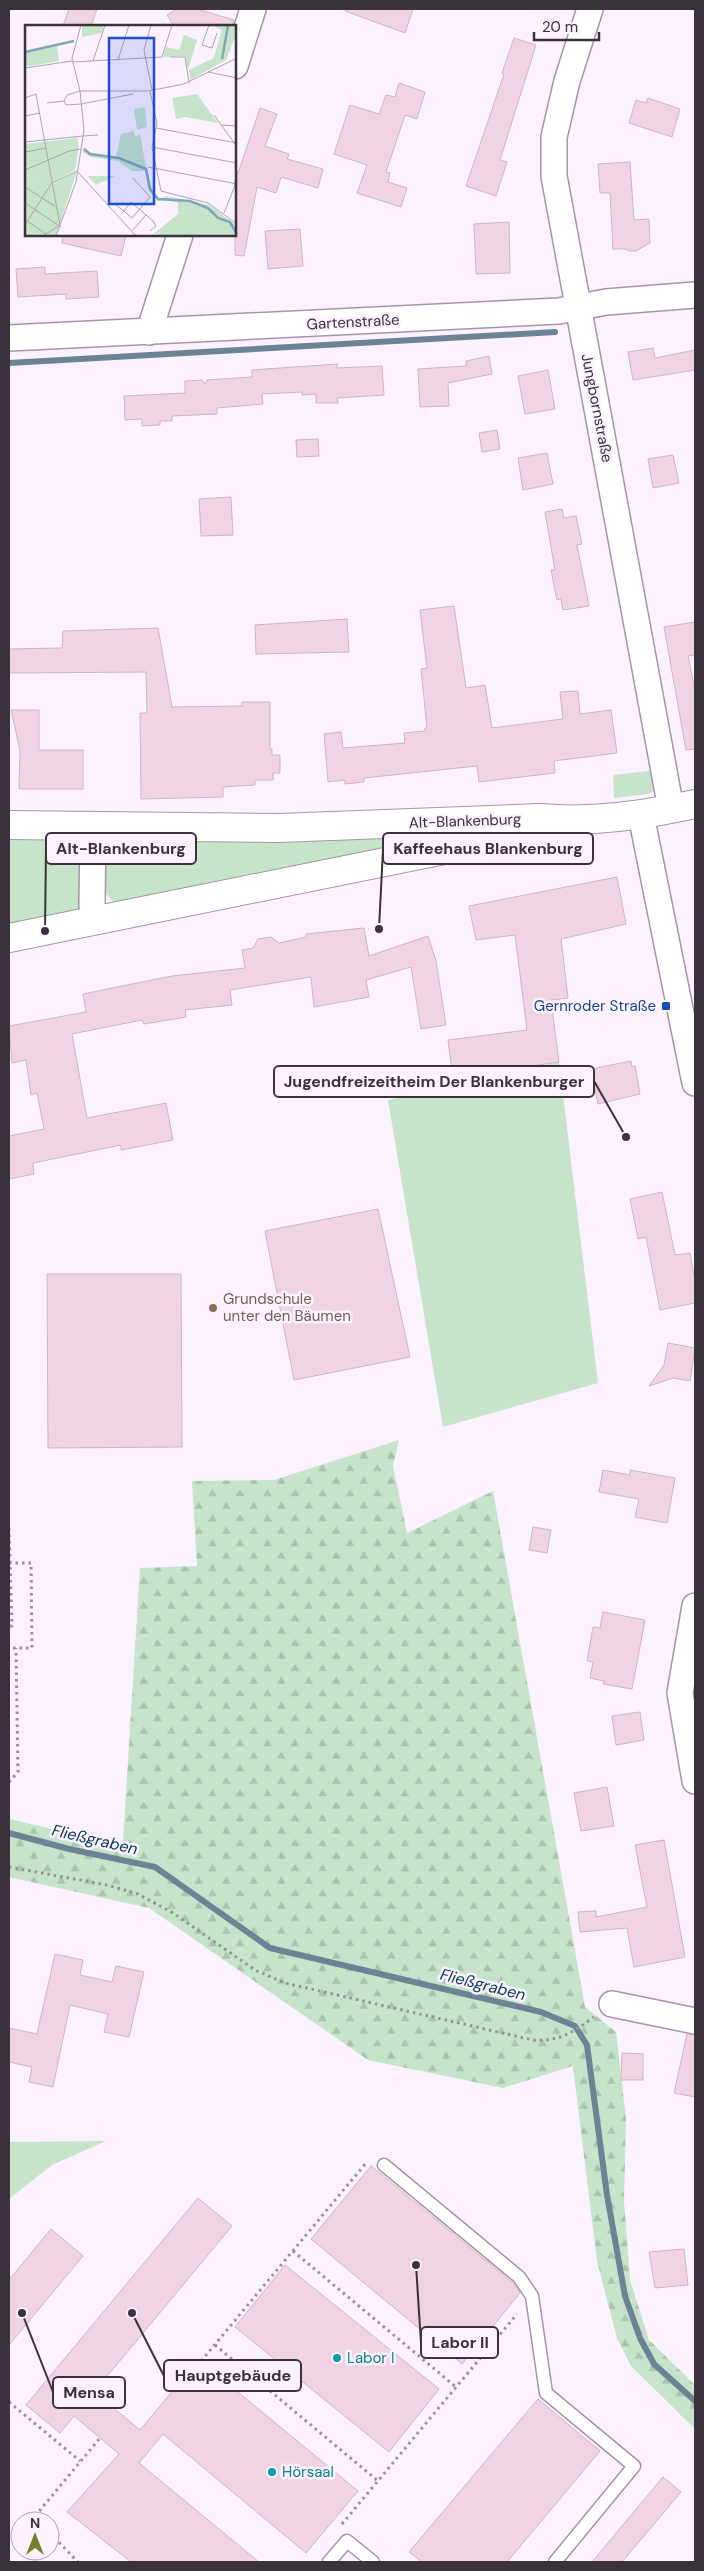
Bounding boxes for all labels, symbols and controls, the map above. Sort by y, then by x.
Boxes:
scale bar [534,10,599,42]
text: 20 m [542,17,578,37]
inset map [25,25,236,236]
street label: Gartenstraße [306,310,400,334]
street label: Jungbornstraße [577,352,617,464]
street label: Alt-Blankenburg [409,809,521,833]
callout: Alt-Blankenburg [46,833,196,864]
callout: Kaffeehaus Blankenburg [383,833,593,864]
text: Alt-Blankenburg [56,838,186,859]
text: Kaffeehaus Blankenburg [393,838,583,859]
place label: Gernroder Straße [534,996,656,1016]
marker: Gernroder Straße [660,1000,672,1012]
callout: Jugendfreizeitheim Der Blankenburger [274,1066,594,1097]
text: Jugendfreizeitheim Der Blankenburger [284,1071,585,1092]
place label: Grundschule unter den Bäumen [223,1289,351,1326]
marker: Grundschule unter den Bäumen [207,1302,219,1314]
water label: Fließgraben [50,1819,140,1860]
water label: Fließgraben [438,1964,528,2005]
callout: Labor II [421,2327,498,2358]
text: Labor II [431,2332,489,2353]
place label: Labor I [347,2348,394,2368]
marker: Labor I [331,2352,343,2364]
callout: Hauptgebäude [164,2360,301,2391]
text: Hauptgebäude [175,2365,291,2386]
callout: Mensa [53,2377,125,2408]
text: Mensa [63,2382,115,2403]
place label: Hörsaal [282,2462,334,2482]
marker: Hörsaal [266,2466,278,2478]
north arrow [10,2511,60,2561]
text: N [30,2514,40,2532]

